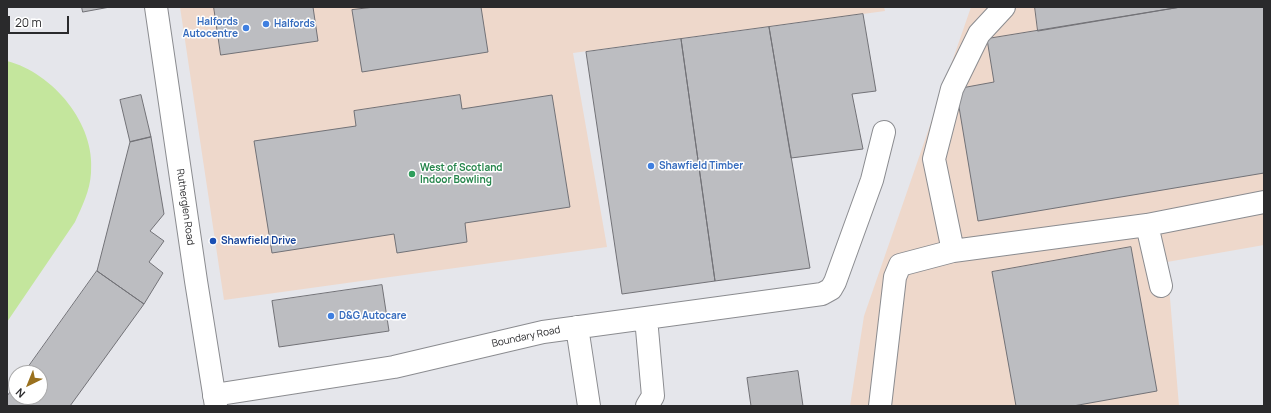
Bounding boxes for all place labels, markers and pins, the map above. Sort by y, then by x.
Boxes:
place label: Halfords Autocentre [183,16,238,40]
place label: Halfords [274,18,315,30]
marker: Halfords [261,19,271,29]
marker: Halfords Autocentre [241,23,251,33]
place label: Shawfield Timber [659,160,743,172]
marker: Shawfield Timber [646,161,656,171]
place label: West of Scotland Indoor Bowling [420,162,502,186]
marker: West of Scotland Indoor Bowling [407,169,417,179]
place label: Shawfield Drive [221,235,296,247]
marker: Shawfield Drive [208,236,218,246]
place label: D&G Autocare [339,310,407,322]
marker: D&G Autocare [326,311,336,321]

